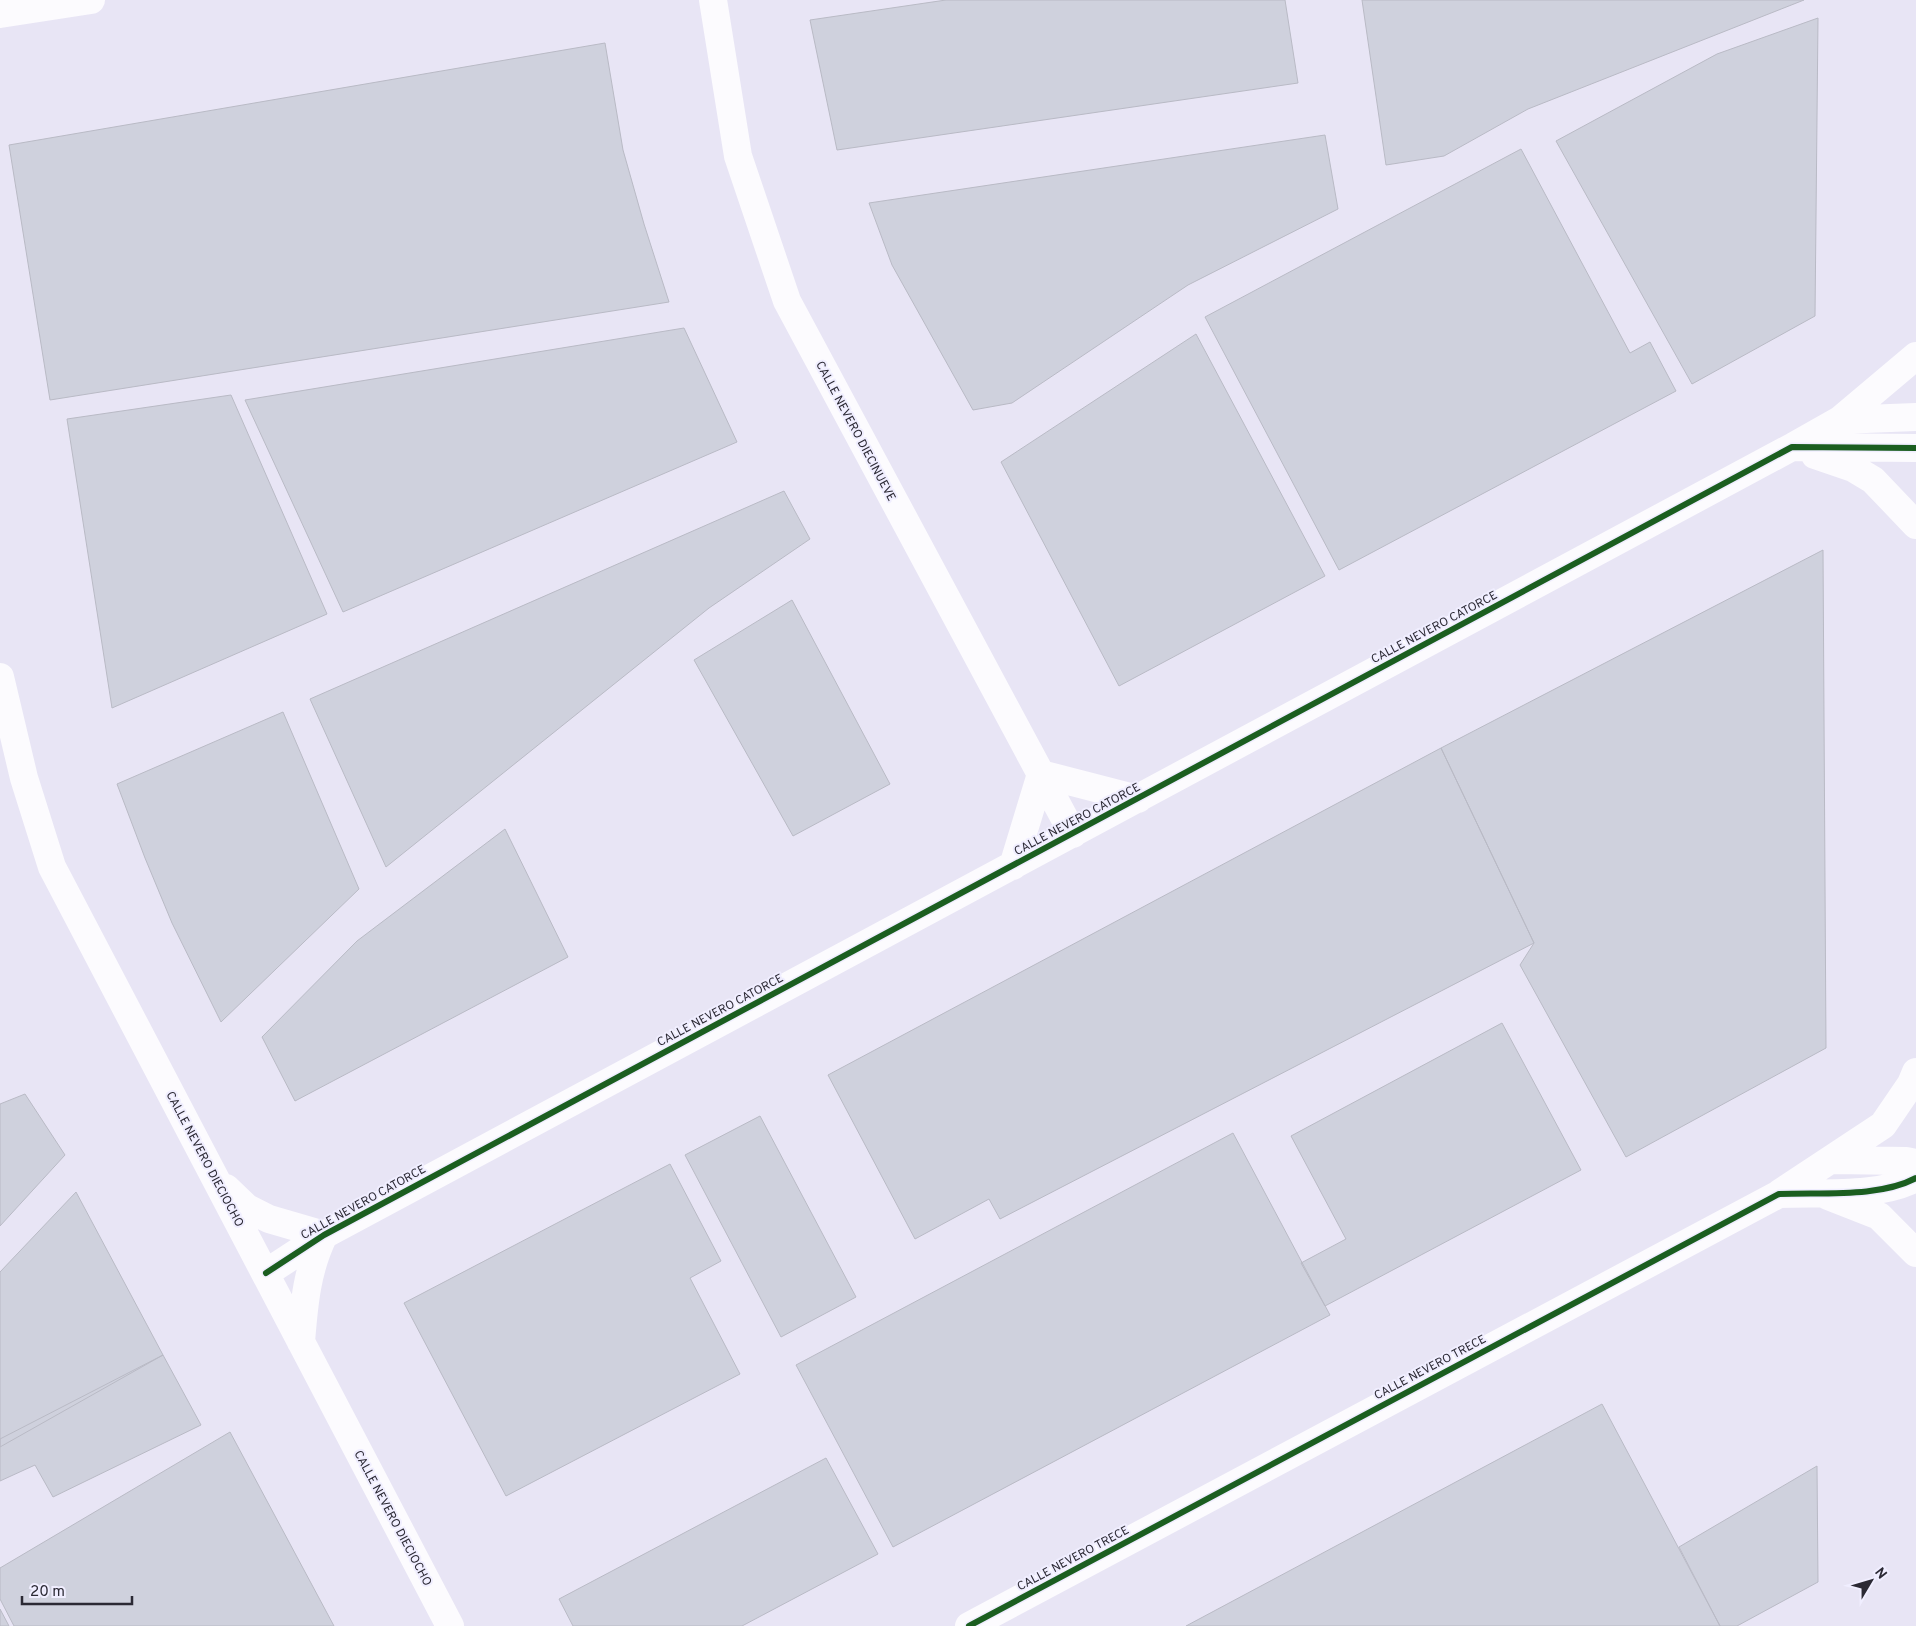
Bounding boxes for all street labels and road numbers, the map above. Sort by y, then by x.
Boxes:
street label: CALLE NEVERO DIECINUEVE [811,359,899,504]
street label: CALLE NEVERO CATORCE [1369,588,1500,668]
street label: CALLE NEVERO CATORCE [1012,780,1143,860]
street label: CALLE NEVERO CATORCE [655,971,786,1051]
street label: CALLE NEVERO DIECIOCHO [162,1089,247,1230]
street label: CALLE NEVERO CATORCE [298,1162,429,1244]
street label: CALLE NEVERO TRECE [1372,1332,1489,1404]
street label: CALLE NEVERO DIECIOCHO [350,1448,435,1589]
street label: CALLE NEVERO TRECE [1015,1523,1132,1595]

